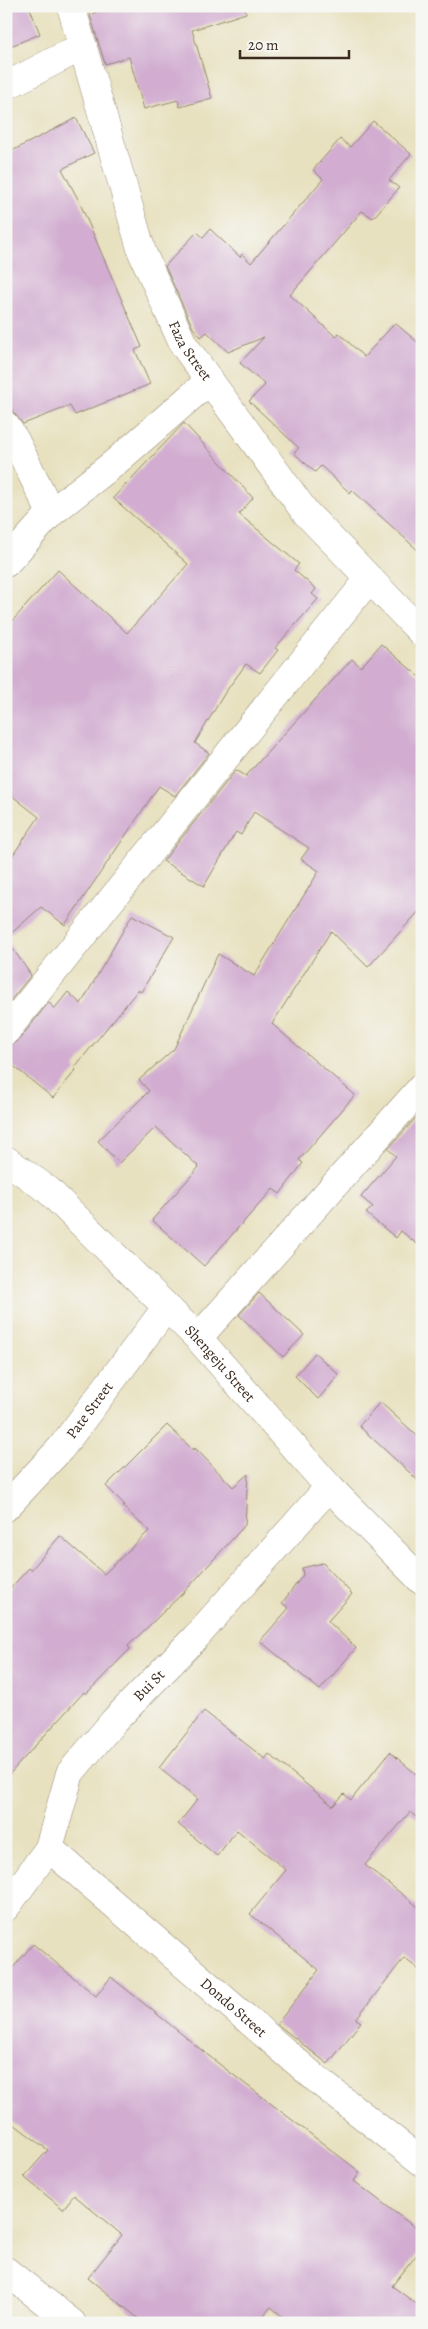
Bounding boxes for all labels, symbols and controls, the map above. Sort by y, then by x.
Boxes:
scale bar [240,28,349,60]
text: 20 m [248,35,279,55]
street label: Faza Street [164,317,217,385]
street label: Shengeju Street [180,1321,260,1406]
street label: Pate Street [61,1377,117,1443]
street label: Bui St [129,1665,169,1706]
street label: Dondo Street [196,1973,271,2042]

